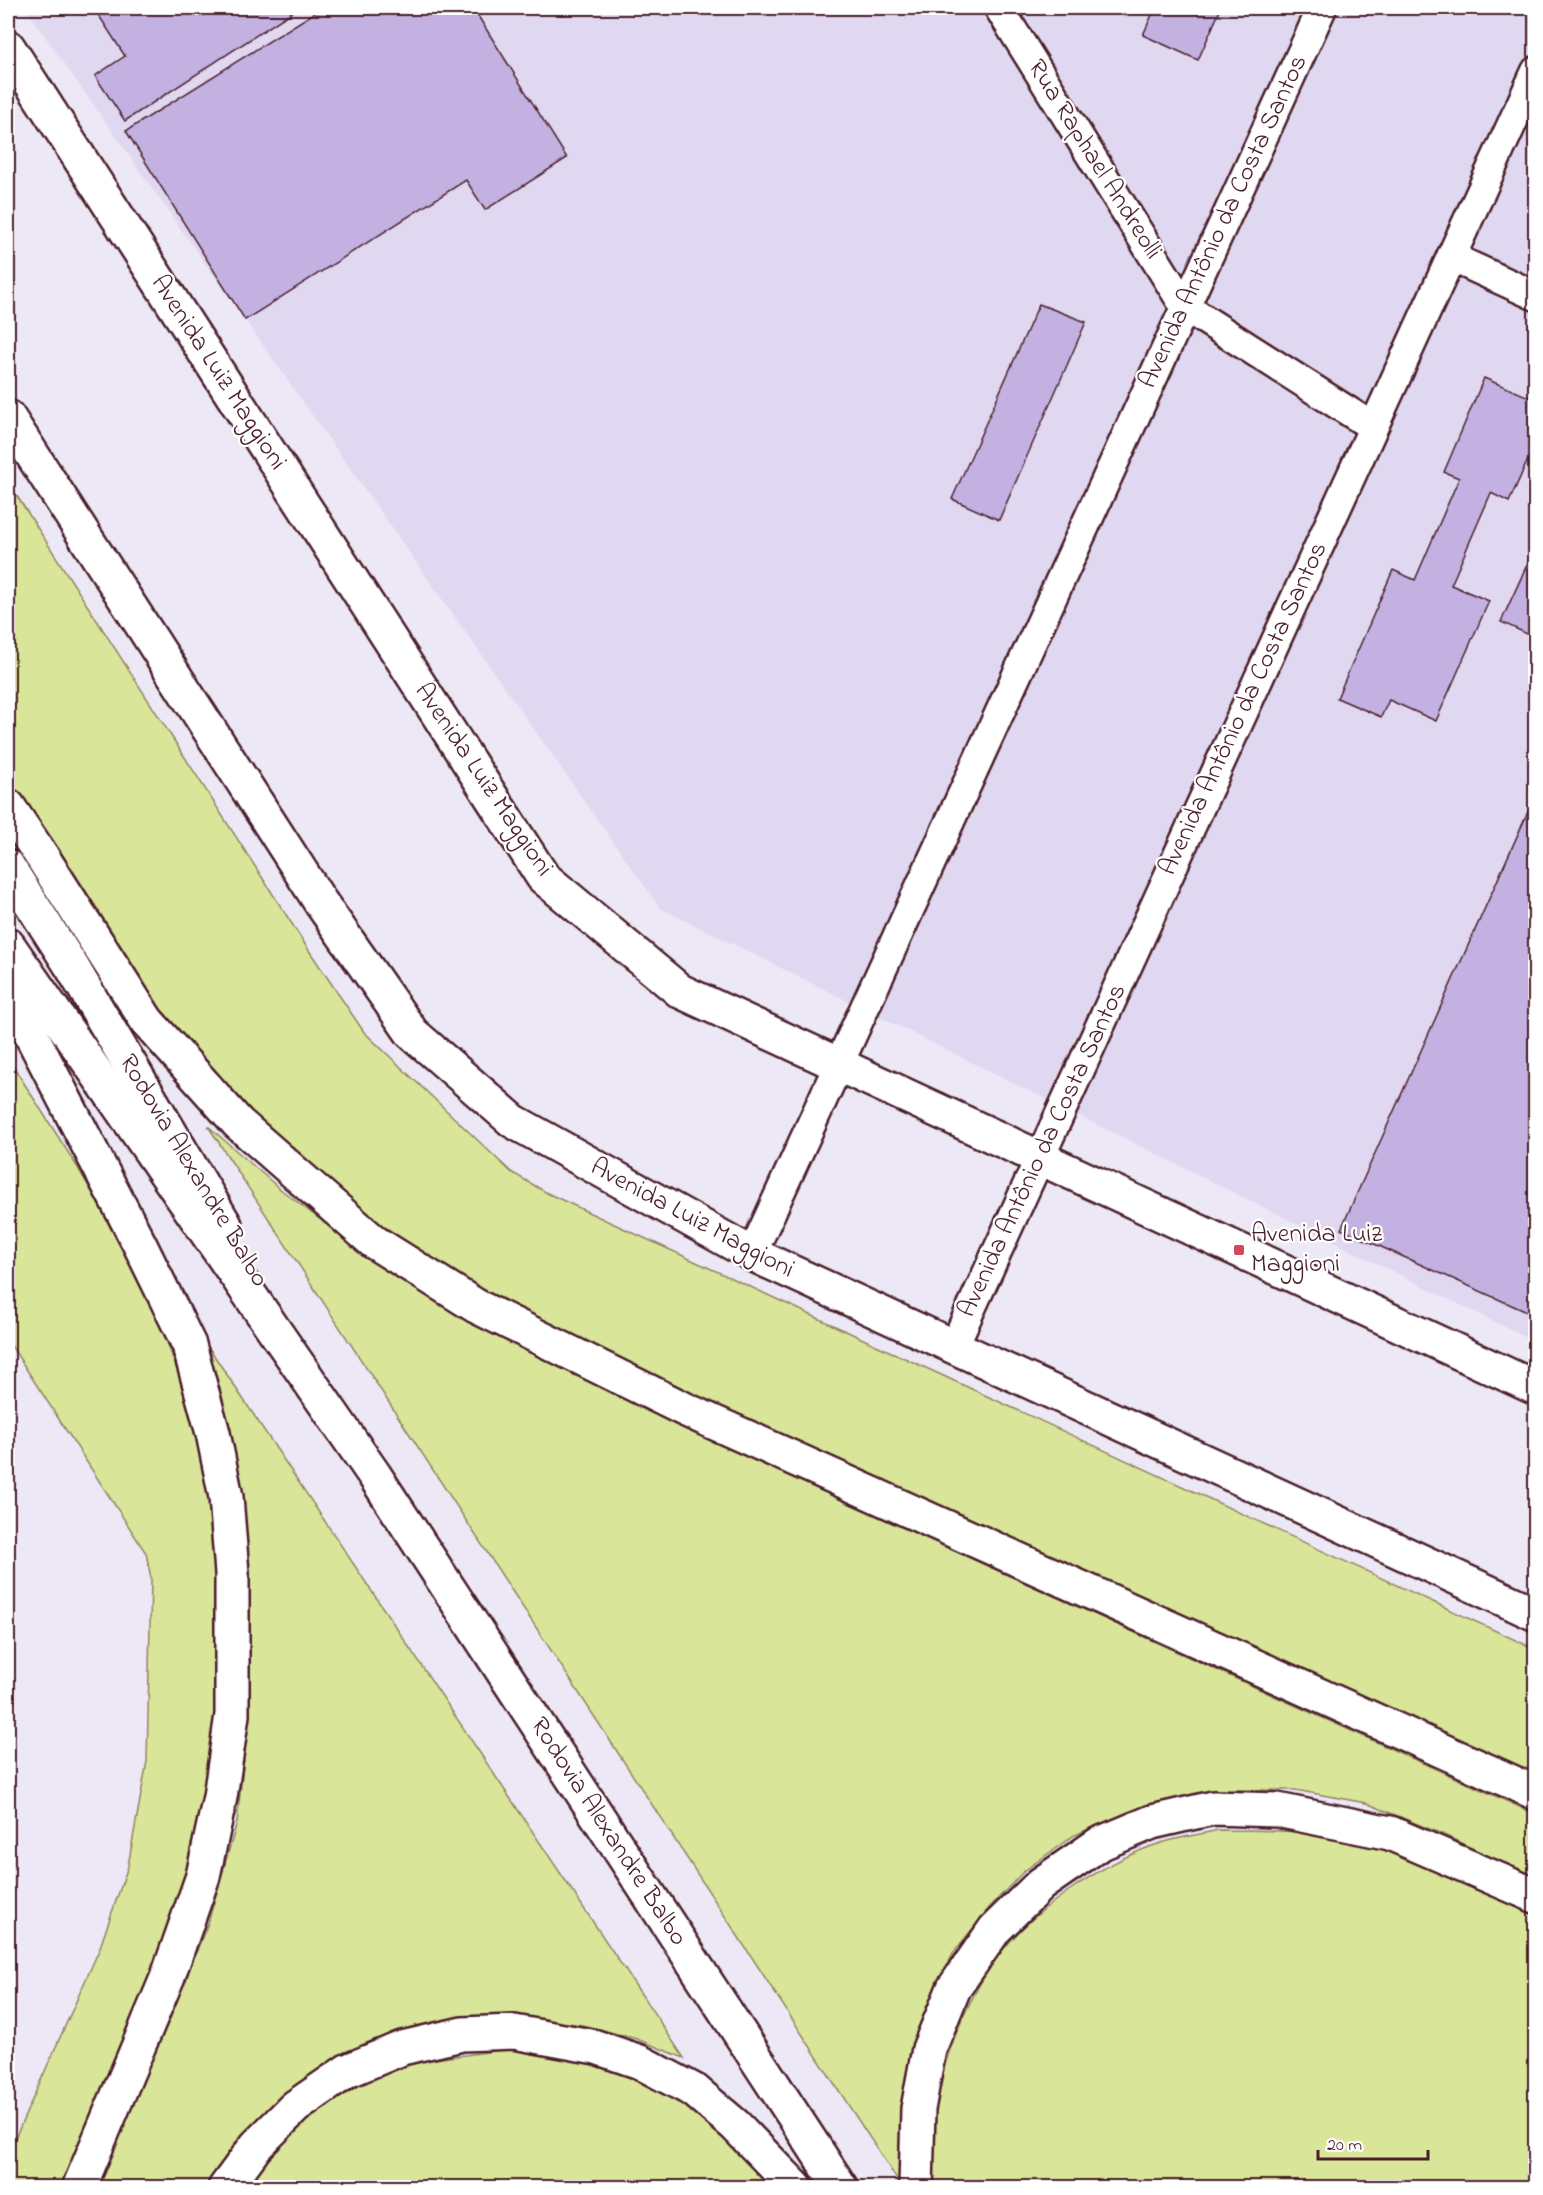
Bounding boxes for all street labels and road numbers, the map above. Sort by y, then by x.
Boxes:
street label: Avenida Antônio da Costa Santos [1130,49,1318,395]
street label: Rua Raphael Andreolli [1017,53,1171,267]
street label: Avenida Luiz Maggioni [140,268,296,478]
street label: Avenida Antônio da Costa Santos [1150,536,1338,882]
street label: Avenida Luiz Maggioni [404,675,562,885]
street label: Avenida Antônio da Costa Santos [949,978,1137,1324]
street label: Rodovia Alexandre Balbo [108,1047,278,1295]
street label: Avenida Luiz Maggioni [583,1149,801,1289]
street label: Rodovia Alexandre Balbo [520,1710,696,1954]

